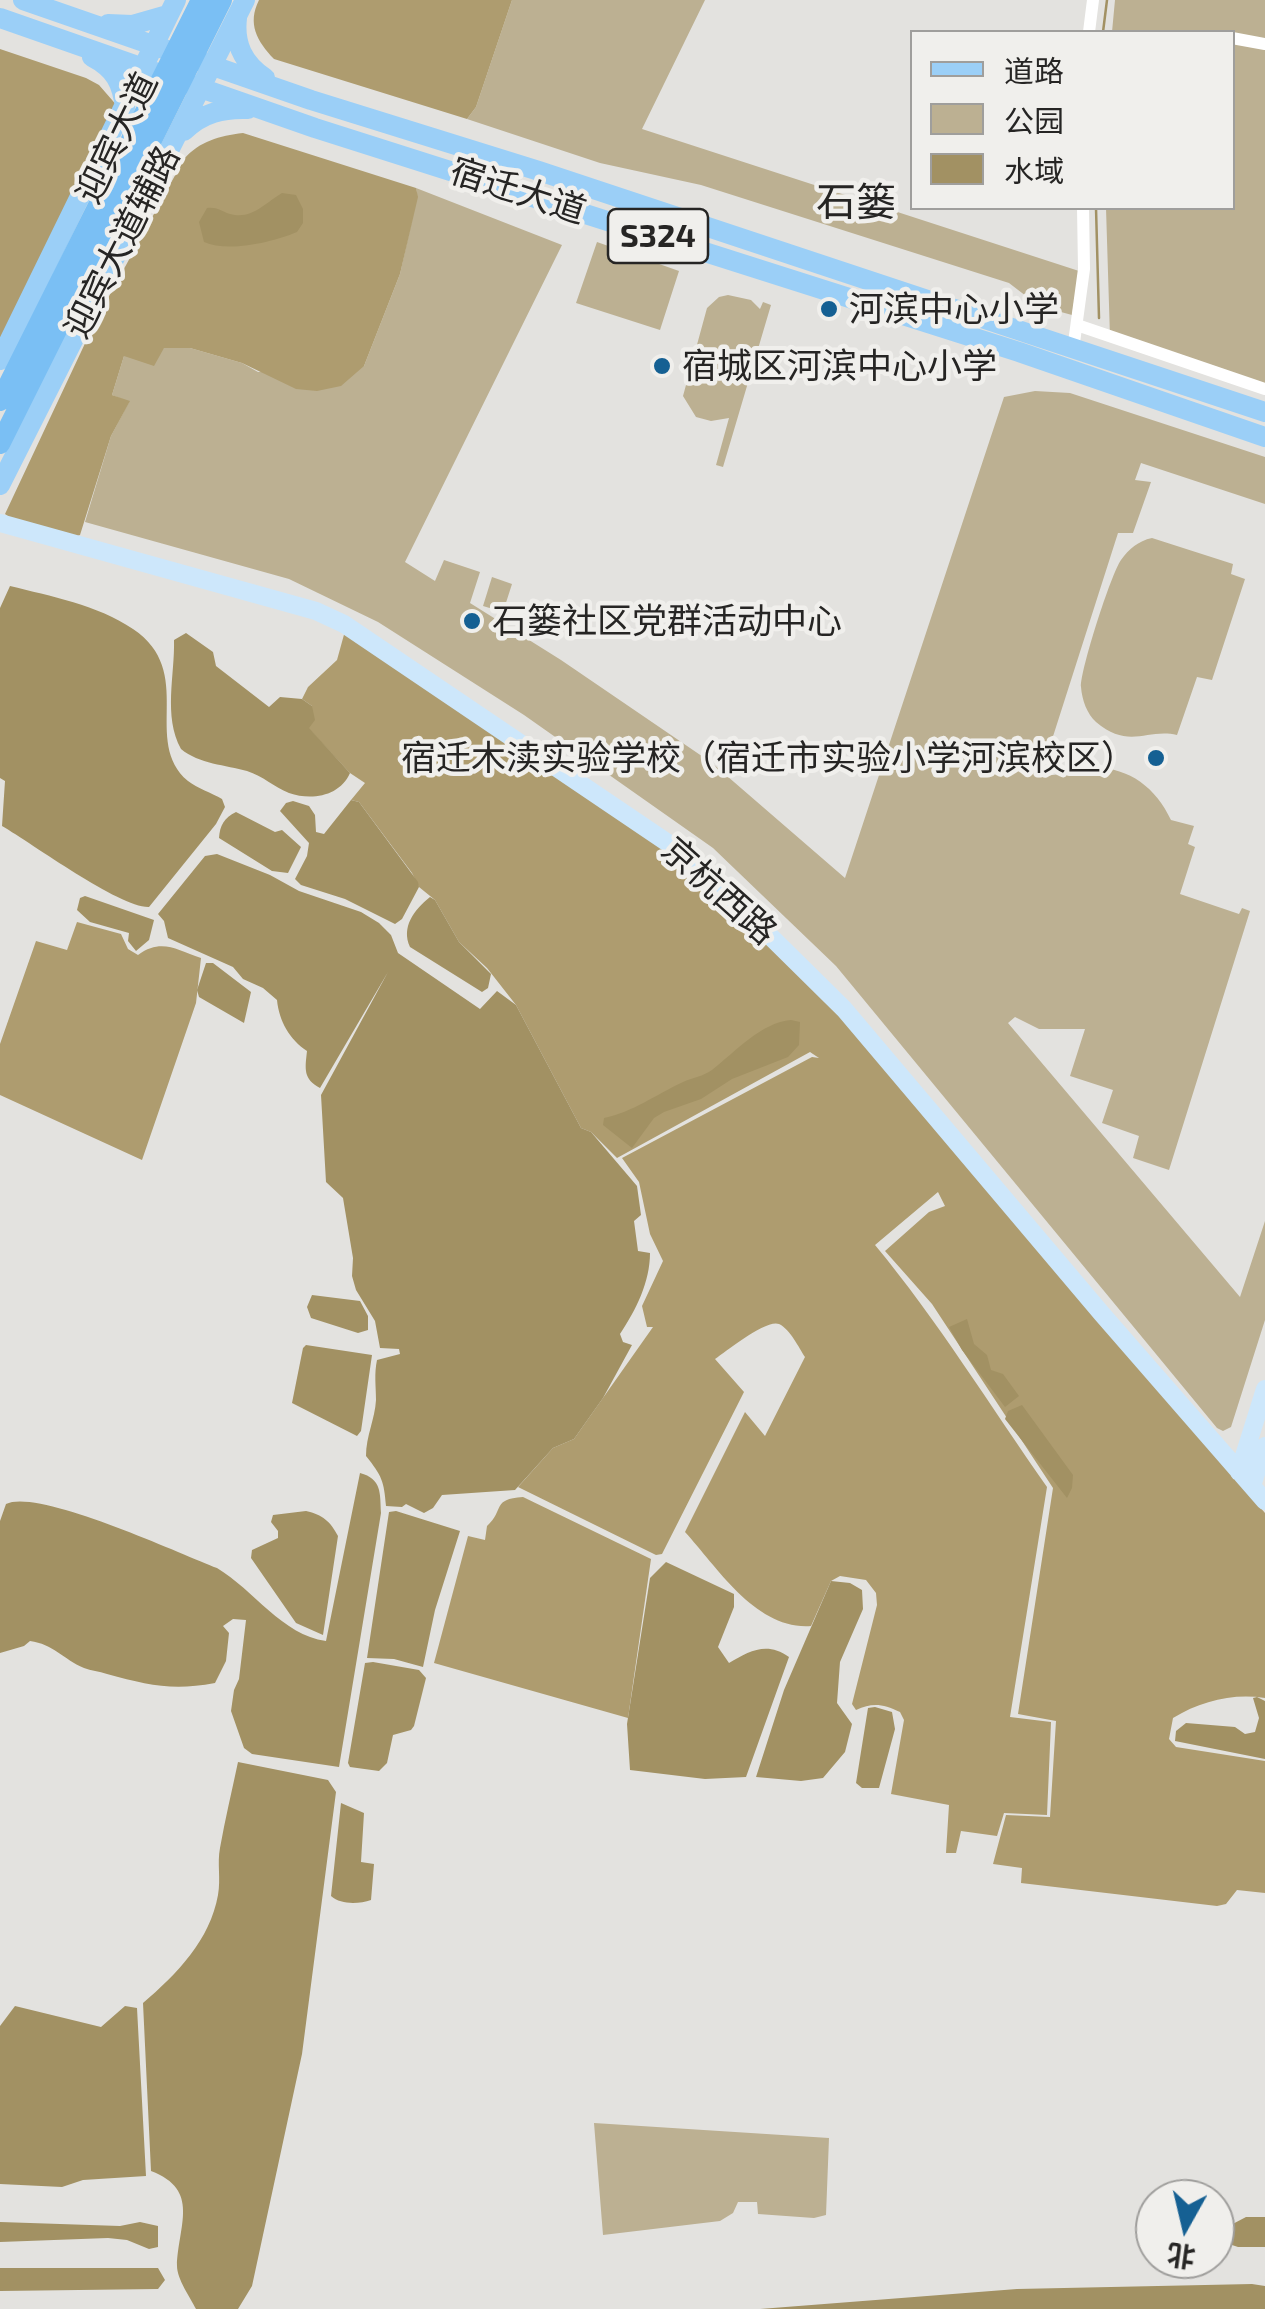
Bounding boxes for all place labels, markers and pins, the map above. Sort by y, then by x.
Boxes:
place label: 河滨中心小学 [849,288,1059,330]
marker: 河滨中心小学 [818,298,840,320]
place label: 宿城区河滨中心小学 [682,345,997,387]
marker: 宿城区河滨中心小学 [651,355,673,377]
place label: 石篓社区党群活动中心 [492,600,842,642]
marker: 石篓社区党群活动中心 [461,610,483,632]
place label: 宿迁木渎实验学校（宿迁市实验小学河滨校区） [401,737,1136,779]
marker: 宿迁木渎实验学校（宿迁市实验小学河滨校区） [1145,747,1167,769]

